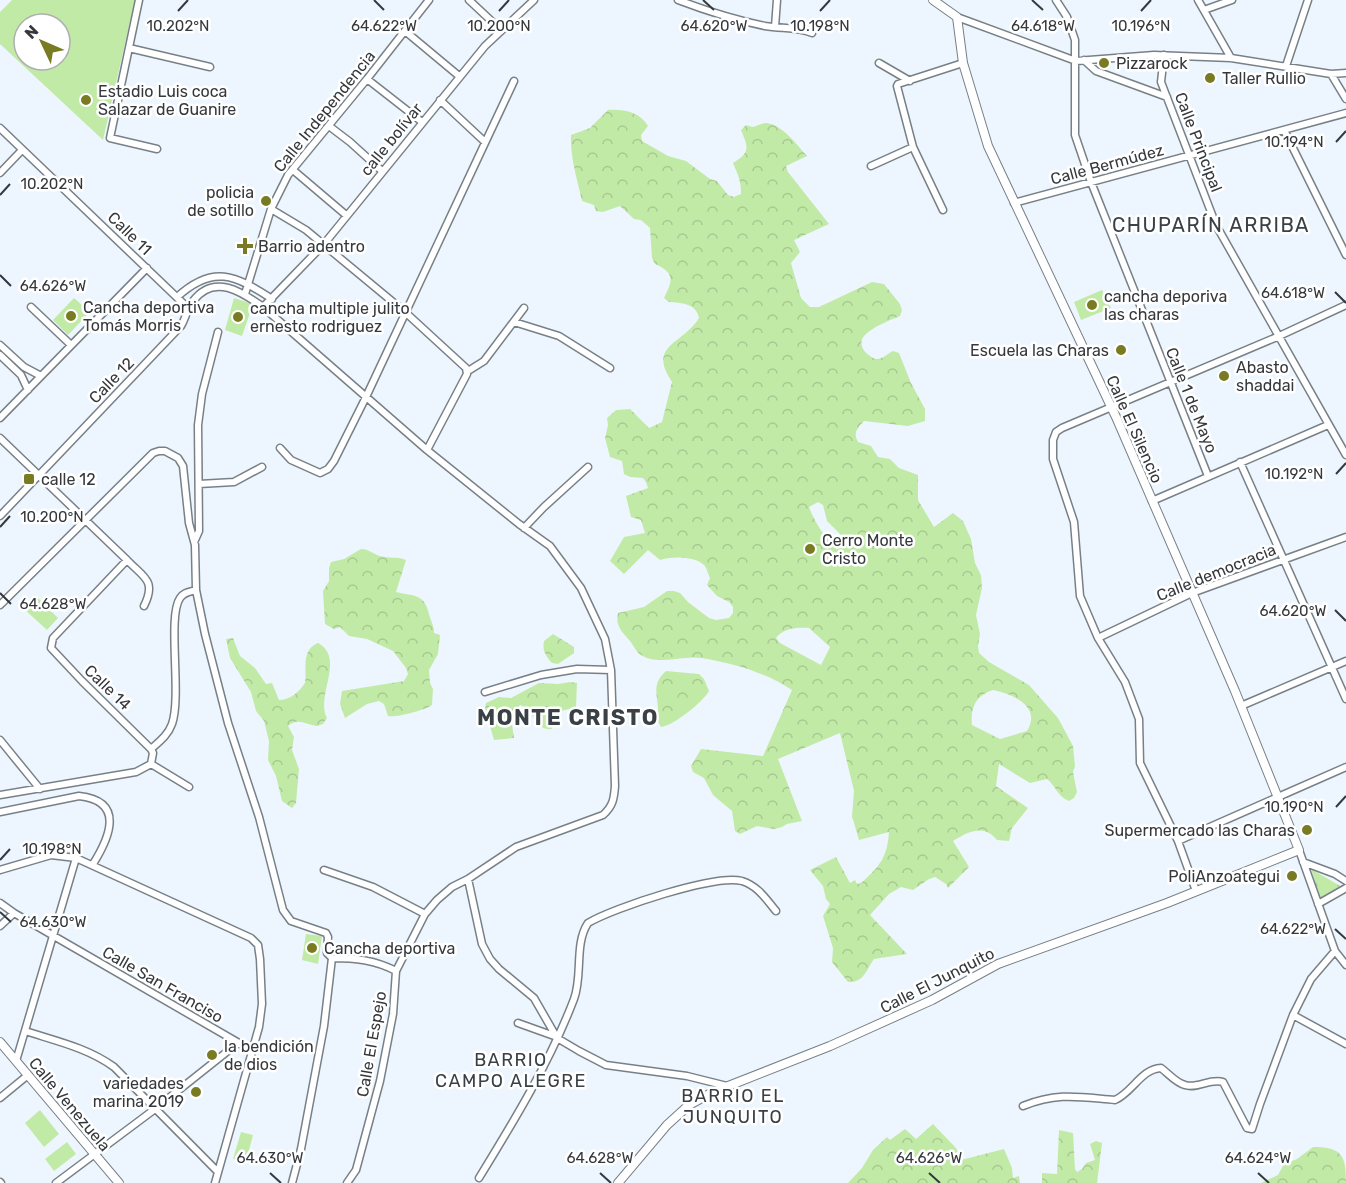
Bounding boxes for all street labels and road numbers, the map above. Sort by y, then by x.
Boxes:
street label: Calle Independencia [270,47,379,176]
street label: Calle Principal [1171,90,1226,195]
street label: calle bolívar [356,99,427,180]
street label: Calle Bermúdez [1048,140,1166,189]
street label: Calle 11 [104,208,156,259]
street label: Calle 1 de Mayo [1162,345,1221,456]
street label: Calle 12 [85,353,138,407]
street label: Calle El Silencio [1102,372,1167,486]
street label: Calle democracia [1154,540,1279,605]
street label: Calle 14 [81,661,135,714]
street label: Calle San Franciso [99,942,226,1027]
street label: Calle El Junquito [877,943,997,1017]
street label: Calle El Espejo [353,990,390,1099]
street label: Calle Venezuela [25,1054,114,1155]

